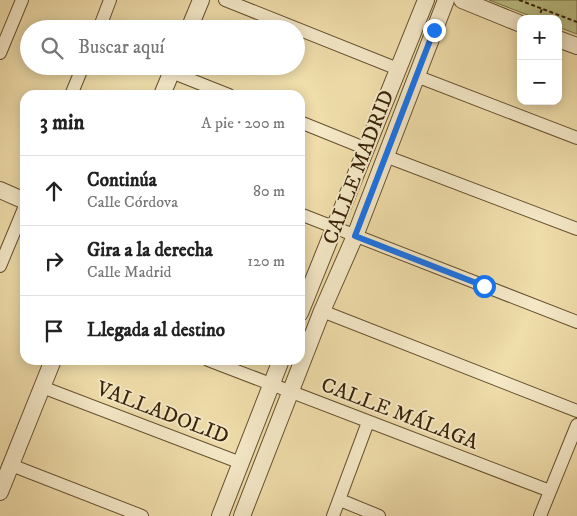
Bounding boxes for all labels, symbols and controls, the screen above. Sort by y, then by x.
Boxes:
map controls [517,15,562,105]
button: + [517,15,562,60]
route end [423,19,446,42]
search box [20,20,305,75]
icon: search [38,34,66,62]
text: Buscar aquí [78,36,164,59]
button: − [517,60,562,105]
street label: CALLE MADRID [318,87,400,248]
text: 3 min [40,110,85,136]
text: A pie · 200 m [201,113,285,133]
text: Continúa [87,169,157,192]
icon: ahead [40,177,68,205]
text: 80 m [253,181,285,201]
text: Calle Córdova [87,192,178,212]
text: Gira a la derecha [87,239,213,262]
icon: right [40,247,68,275]
text: 120 m [247,251,285,271]
text: Calle Madrid [87,262,172,282]
route start [473,275,496,298]
icon: arrive [40,317,68,345]
text: Llegada al destino [87,319,225,342]
street label: CALLE MÁLAGA [317,370,483,456]
street label: VALLADOLID [92,375,232,450]

